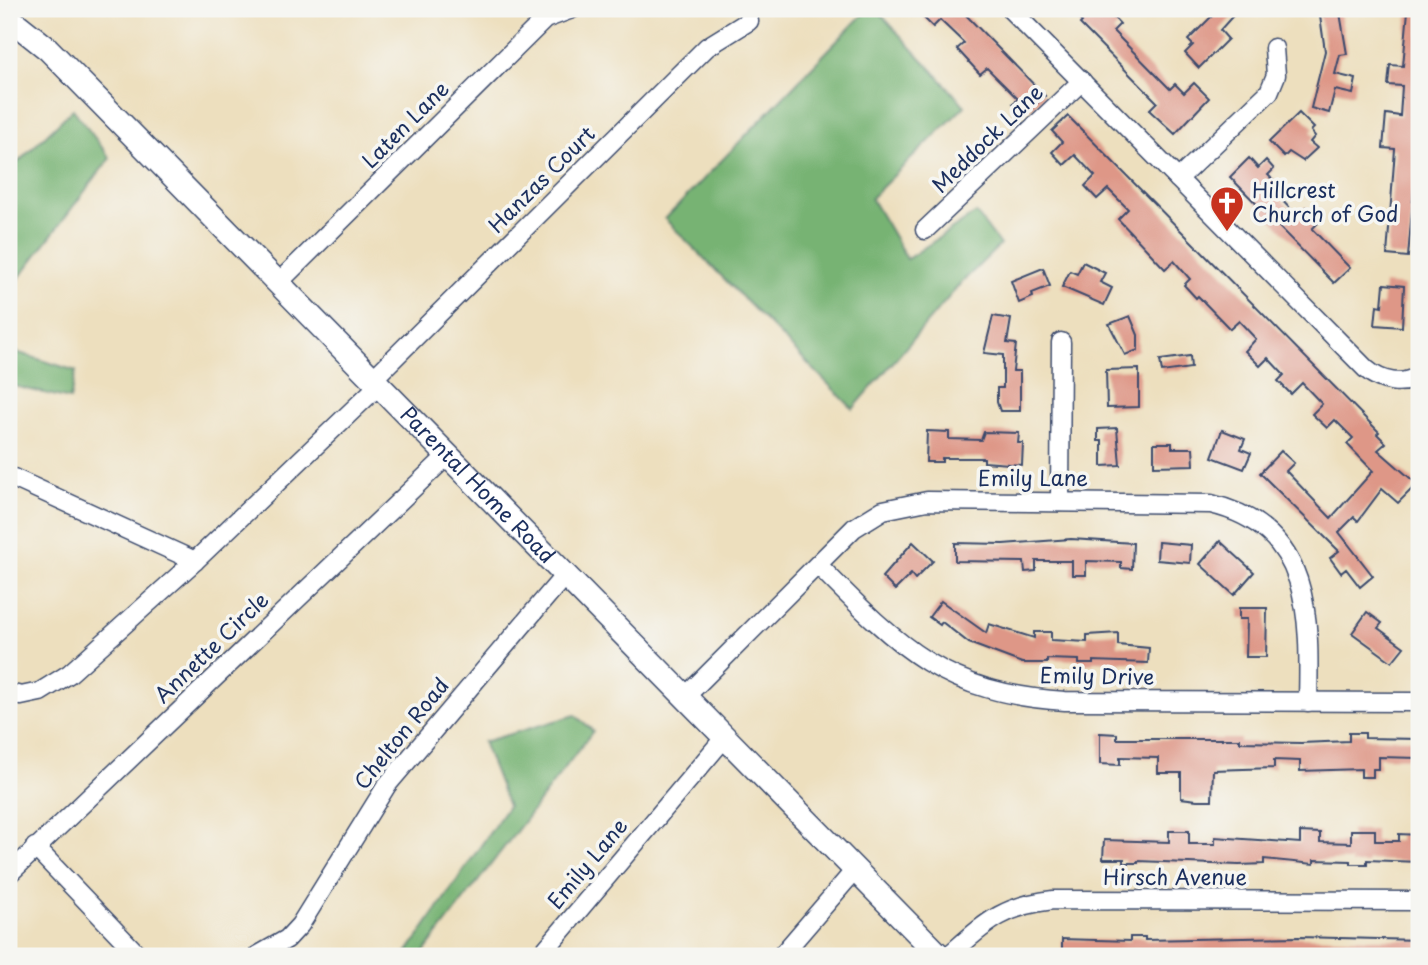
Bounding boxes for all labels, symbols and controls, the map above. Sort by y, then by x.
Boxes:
street label: Laten Lane [354,73,456,175]
street label: Meddock Lane [924,76,1050,199]
street label: Hanzas Court [480,118,601,239]
place label: Hillcrest Church of God [1252,173,1398,229]
church icon: Hillcrest Church of God [1208,184,1246,233]
street label: Parental Home Road [394,398,563,570]
street label: Emily Lane [978,461,1088,493]
street label: Annette Circle [146,583,275,710]
street label: Emily Drive [1039,658,1155,692]
street label: Chelton Road [345,670,456,796]
street label: Emily Lane [539,810,634,915]
street label: Hirsch Avenue [1103,860,1247,892]

